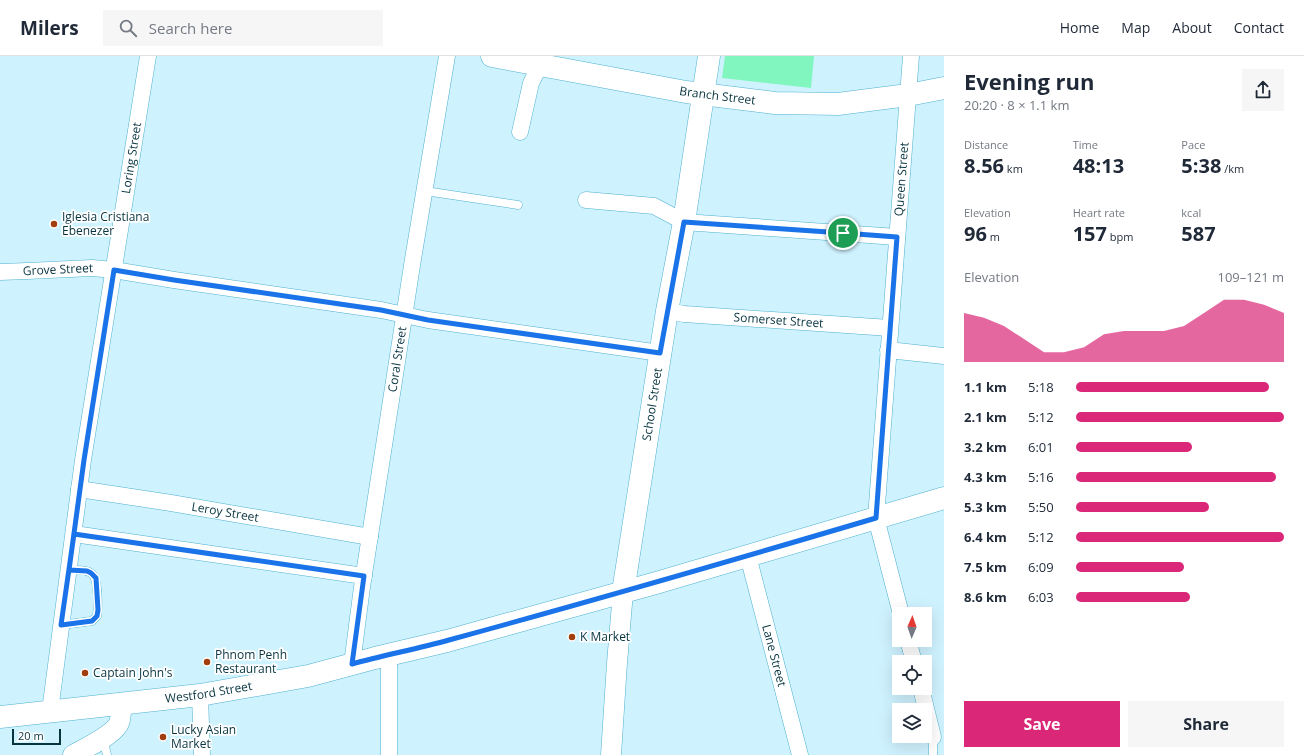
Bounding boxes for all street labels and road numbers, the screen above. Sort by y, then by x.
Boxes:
street label: Branch Street [678,82,757,109]
street label: Loring Street [117,121,145,195]
street label: Queen Street [890,141,912,217]
street label: Grove Street [22,259,93,279]
street label: Somerset Street [733,308,824,331]
street label: Coral Street [383,325,410,393]
street label: School Street [638,366,666,442]
street label: Leroy Street [190,498,260,526]
street label: Lane Street [758,623,791,689]
street label: Westford Street [164,677,253,707]

